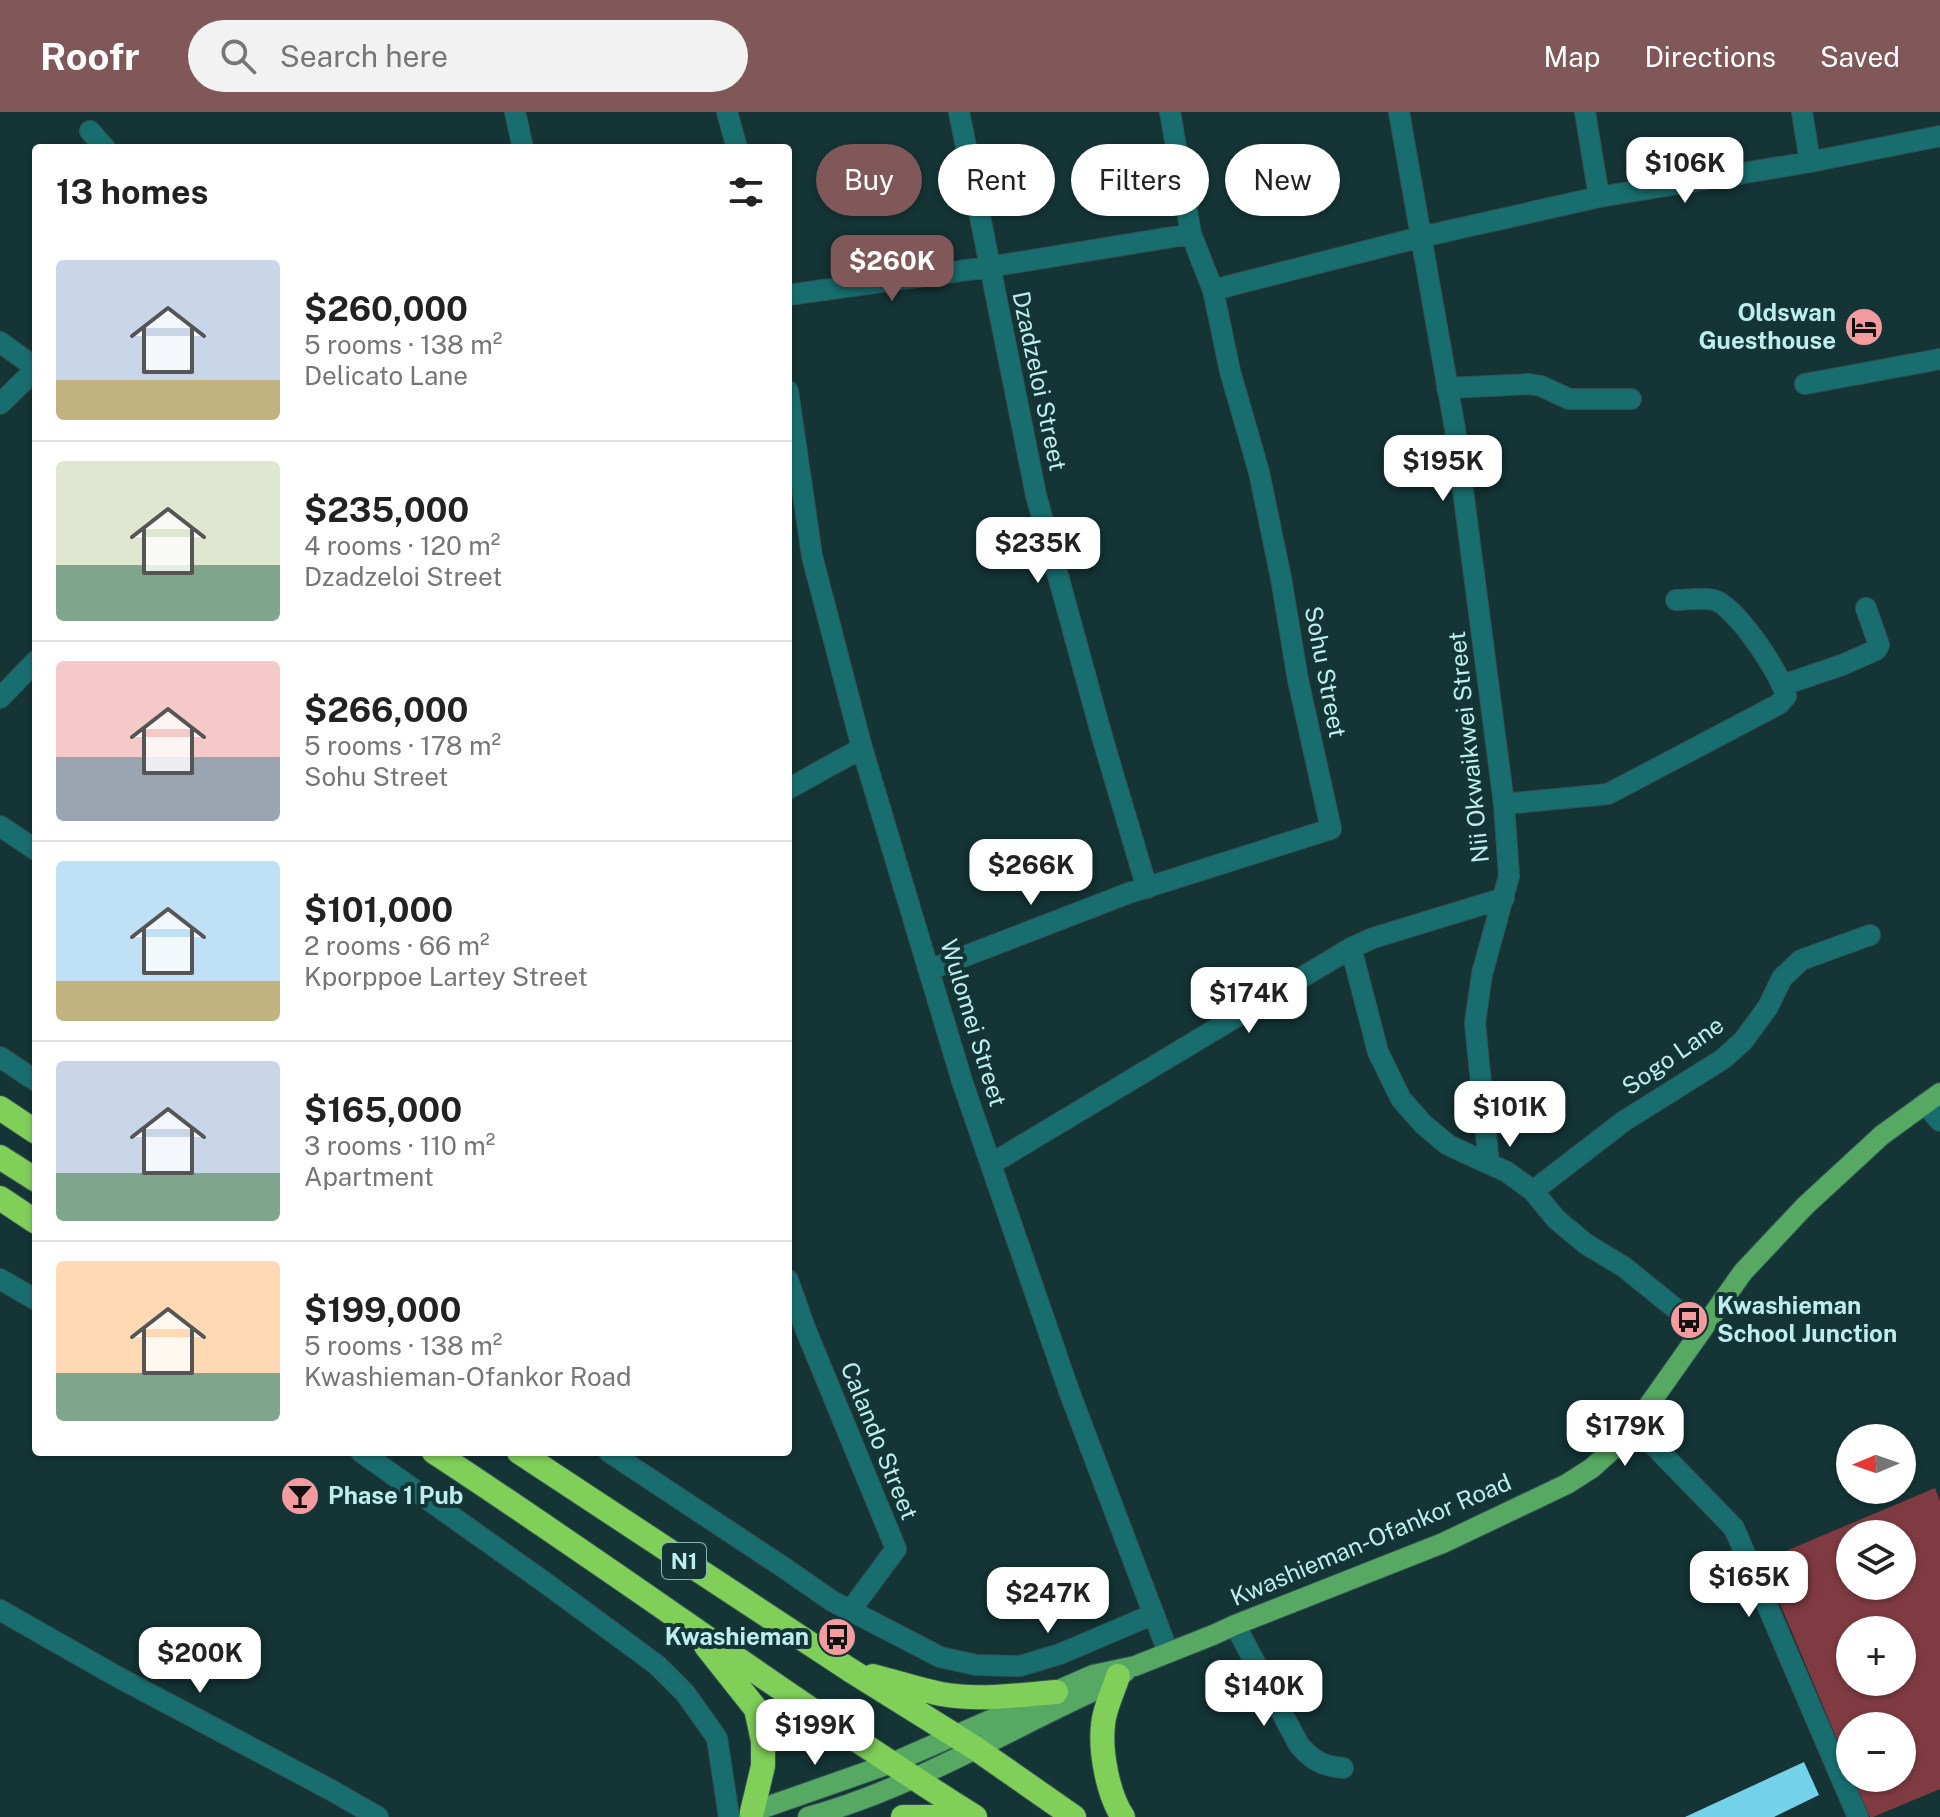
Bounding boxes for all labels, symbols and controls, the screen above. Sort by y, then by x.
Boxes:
search box [188,20,748,92]
text: Roofr [40,34,140,79]
icon: search [216,34,260,78]
text: Search here [280,38,448,74]
text: Map [1544,40,1600,73]
text: Directions [1644,40,1776,73]
text: Saved [1820,40,1900,73]
pin: $106K [1629,137,1741,205]
chip: Buy [816,144,922,216]
chip: Rent [938,144,1055,216]
chip: Filters [1071,144,1209,216]
chip: New [1225,144,1340,216]
text: $106K [1644,147,1726,178]
icon: filters [724,170,768,214]
text: 13 homes [56,172,208,212]
pin: $260K [836,235,948,303]
text: $260K [849,245,935,276]
street label: Dzadzeloi Street [1007,288,1073,473]
text: $260,000 [304,289,468,329]
icon: home [120,292,216,388]
place label: Oldswan Guesthouse [1698,298,1836,354]
hotel icon: Oldswan Guesthouse [1843,306,1885,348]
text: 5 rooms · 138 m² [304,329,502,360]
text: Delicato Lane [304,360,468,391]
pin: $195K [1387,435,1499,503]
text: $195K [1402,445,1484,476]
text: $235,000 [304,490,469,530]
icon: home [120,493,216,589]
pin: $235K [982,517,1094,585]
text: $235K [994,527,1082,558]
text: 4 rooms · 120 m² [304,530,500,561]
text: Dzadzeloi Street [304,561,502,592]
street label: Sohu Street [1300,604,1352,740]
street label: Nii Okwaikwei Street [1442,630,1494,864]
text: $266,000 [304,690,468,730]
icon: home [120,693,216,789]
text: 5 rooms · 178 m² [304,730,501,761]
text: Sohu Street [304,761,448,792]
pin: $266K [975,839,1087,907]
text: $266K [987,849,1075,880]
text: $101,000 [304,890,453,930]
icon: home [120,893,216,989]
text: 2 rooms · 66 m² [304,930,490,961]
street label: Wulomei Street [935,936,1013,1110]
text: Kporppoe Lartey Street [304,961,588,992]
pin: $174K [1193,967,1305,1035]
text: $174K [1209,977,1289,1008]
street label: Sogo Lane [1616,1010,1729,1100]
pin: $101K [1454,1081,1566,1149]
text: $165,000 [304,1090,462,1130]
text: $101K [1472,1091,1548,1122]
icon: home [120,1093,216,1189]
text: 3 rooms · 110 m² [304,1130,495,1161]
text: Apartment [304,1161,434,1192]
text: $199,000 [304,1290,461,1330]
place label: Kwashieman School Junction [1717,1291,1897,1347]
icon: home [120,1293,216,1389]
bus stop icon: Kwashieman School Junction [1668,1299,1710,1341]
text: 5 rooms · 138 m² [304,1330,502,1361]
street label: Calando Street [836,1358,924,1524]
text: Kwashieman-Ofankor Road [304,1361,631,1392]
pin: $179K [1569,1400,1681,1468]
text: $179K [1585,1410,1665,1441]
north arrow [1836,1424,1916,1504]
map controls [1836,1424,1916,1792]
street label: Kwashieman-Ofankor Road [1226,1467,1515,1611]
bar icon: Phase 1 Pub [279,1475,321,1517]
place label: Phase 1 Pub [328,1481,463,1509]
button: layers [1836,1520,1916,1600]
road number: N1 [662,1543,706,1579]
pin: $165K [1693,1551,1805,1619]
text: $165K [1708,1561,1790,1592]
pin: $247K [992,1567,1104,1635]
text: $247K [1005,1577,1091,1608]
bus stop icon: Kwashieman [816,1616,858,1658]
button: + [1836,1616,1916,1696]
place label: Kwashieman [665,1622,809,1650]
pin: $200K [144,1627,256,1695]
text: $200K [157,1637,243,1668]
pin: $140K [1208,1660,1320,1728]
text: $140K [1223,1670,1305,1701]
pin: $199K [759,1699,871,1767]
text: $199K [774,1709,856,1740]
button: − [1836,1712,1916,1792]

